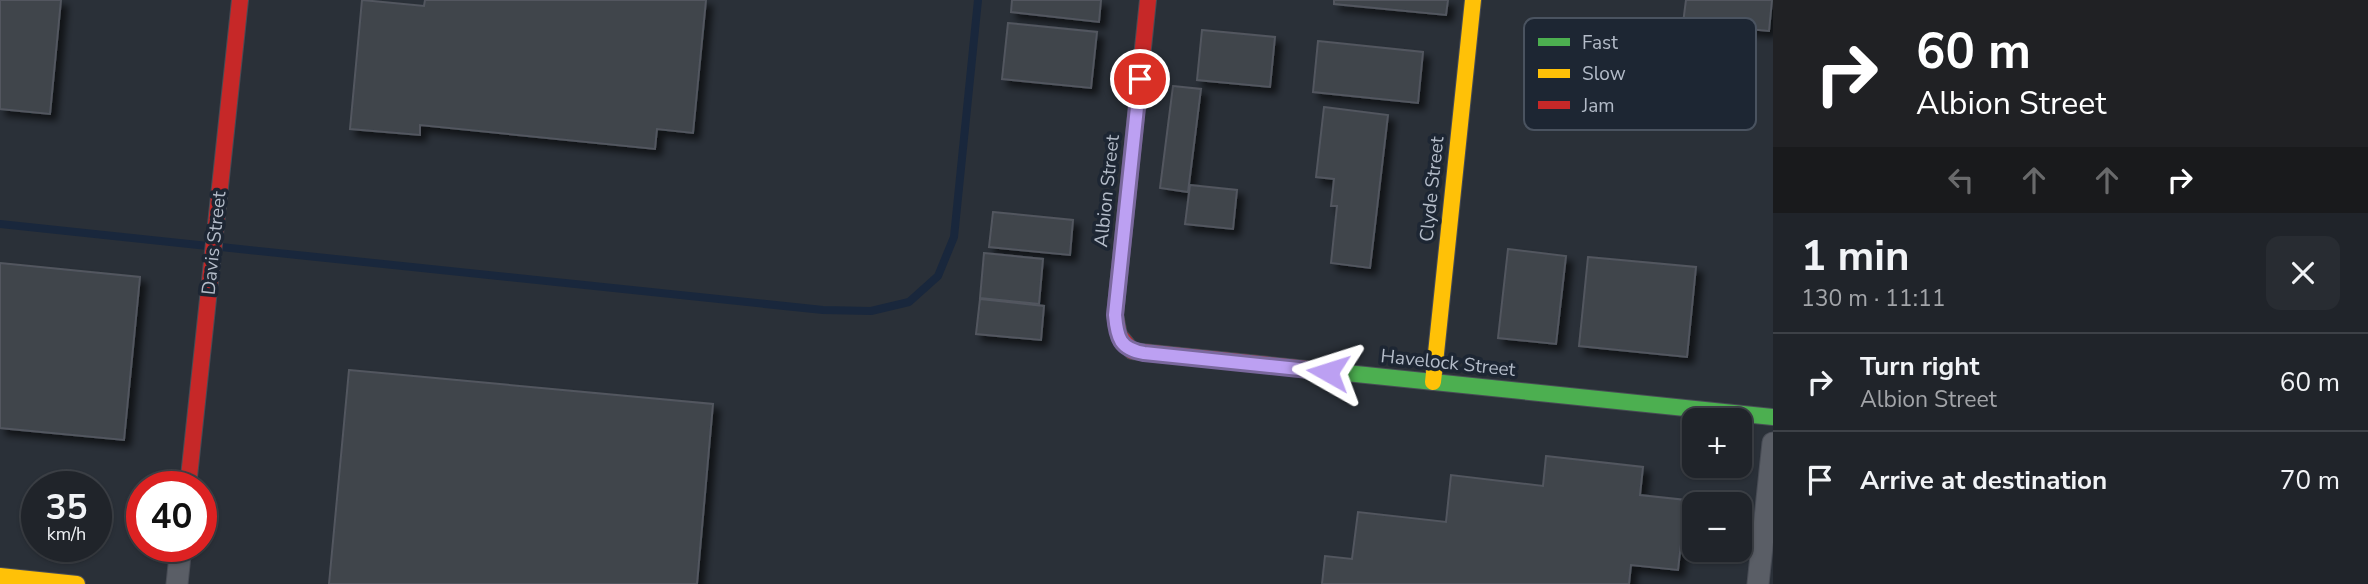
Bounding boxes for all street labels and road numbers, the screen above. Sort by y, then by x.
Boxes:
street label: Albion Street [1088,133,1126,249]
street label: Clyde Street [1414,135,1450,243]
street label: Davis Street [196,190,232,296]
street label: Havelock Street [1379,343,1517,383]

